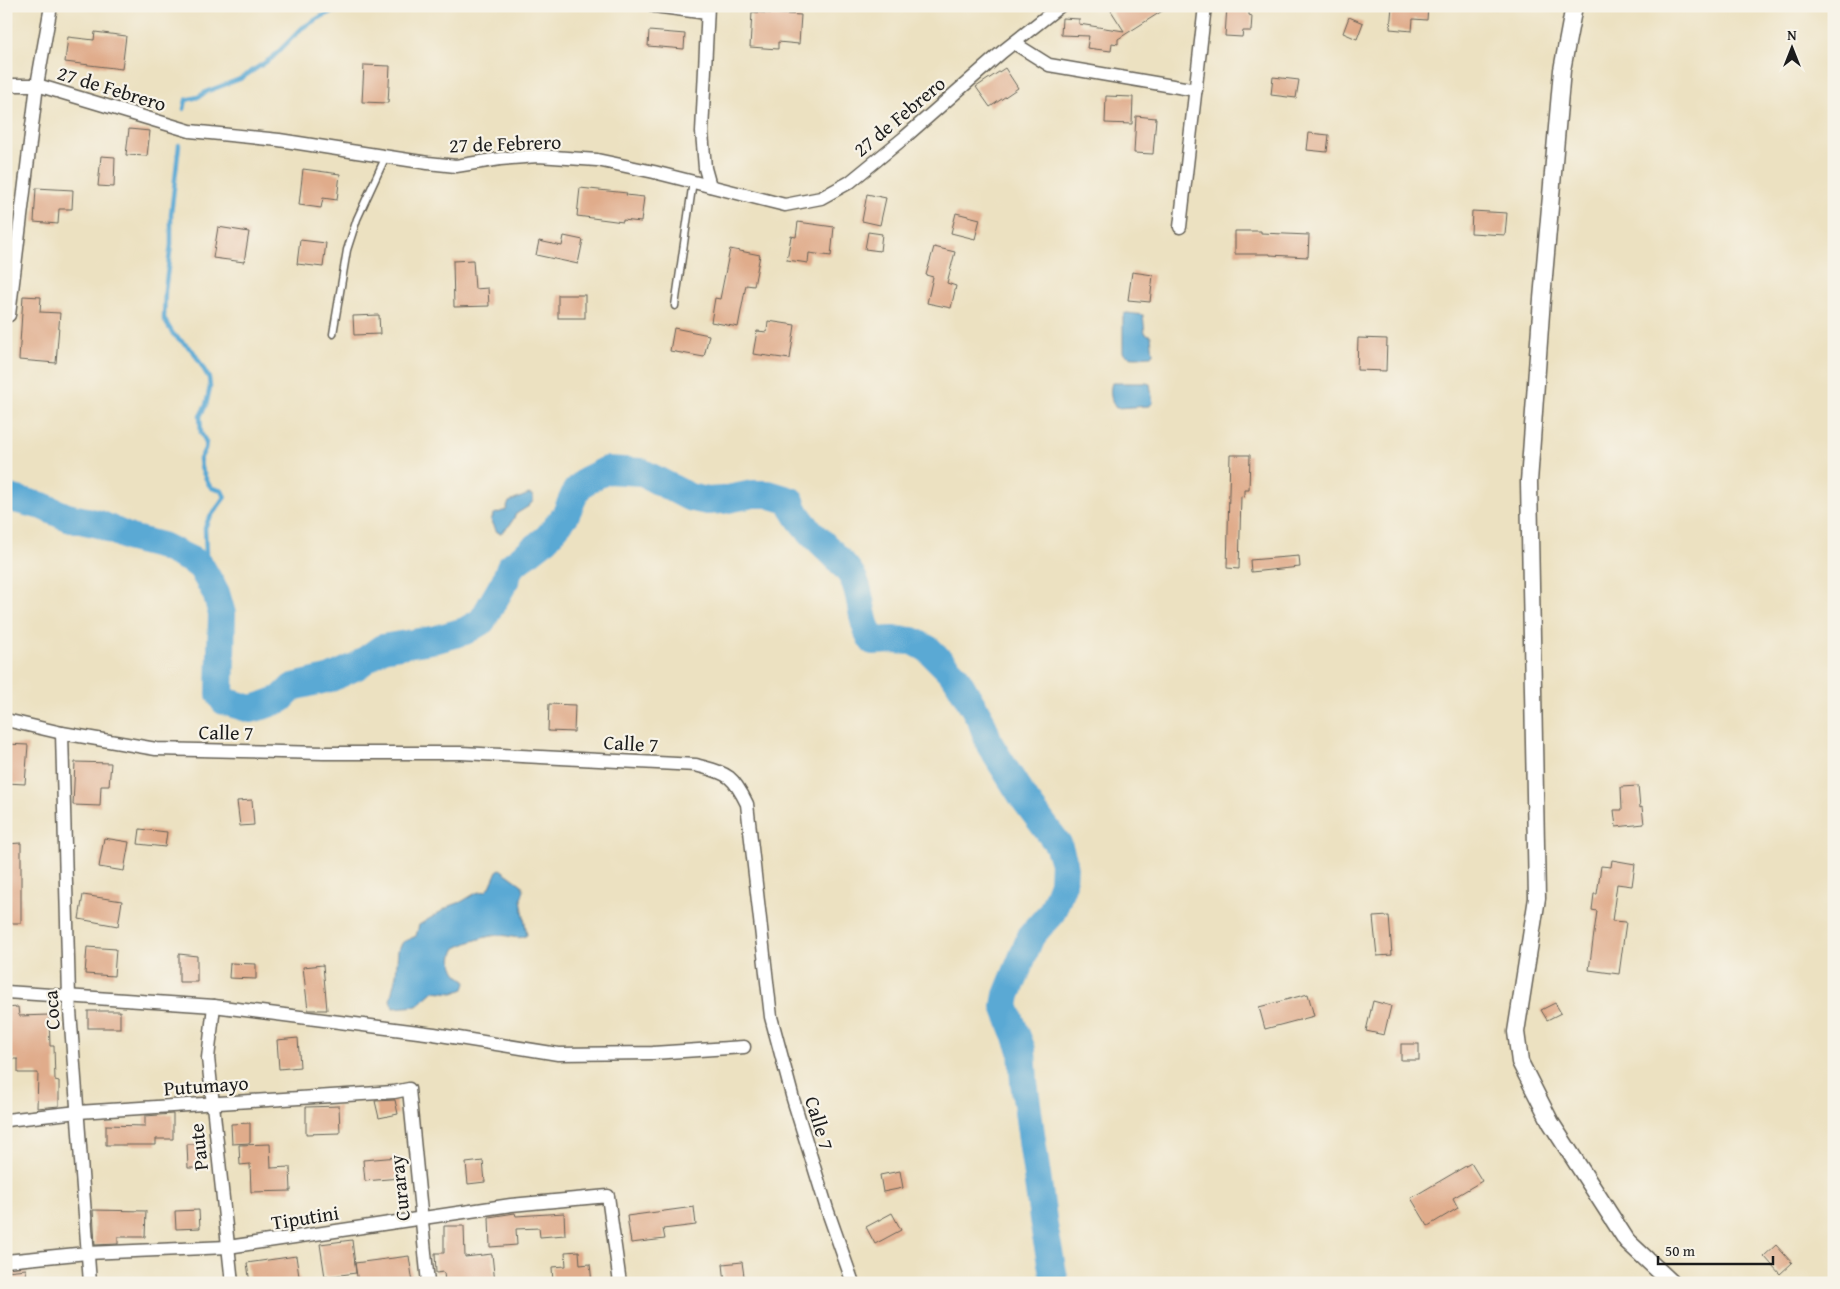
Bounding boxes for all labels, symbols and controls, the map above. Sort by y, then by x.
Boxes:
north arrow [1768,22,1818,72]
text: N [1787,25,1797,45]
street label: 27 de Febrero [54,58,170,118]
street label: 27 de Febrero [847,69,951,163]
street label: 27 de Febrero [448,127,562,159]
street label: Calle 7 [198,717,254,747]
street label: Calle 7 [603,727,659,759]
street label: Coca [35,989,67,1031]
street label: Putumayo [163,1068,249,1102]
street label: Calle 7 [798,1092,842,1154]
street label: Paute [181,1122,215,1172]
street label: Curaray [381,1153,417,1223]
street label: Tiputini [269,1197,341,1237]
scale bar [1658,1234,1772,1266]
text: 50 m [1665,1240,1696,1261]

